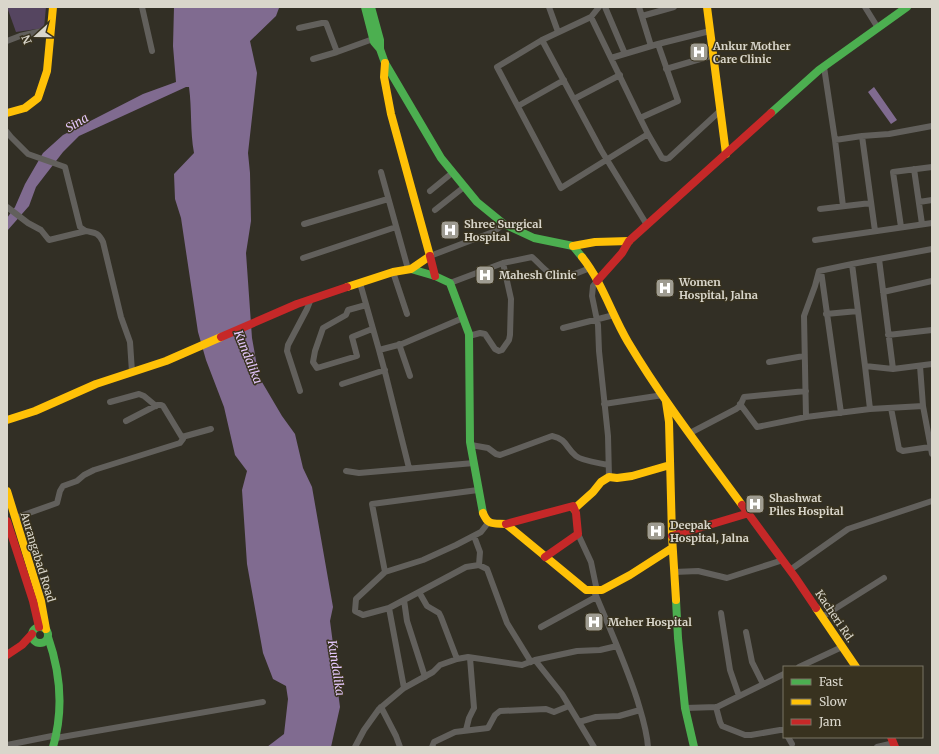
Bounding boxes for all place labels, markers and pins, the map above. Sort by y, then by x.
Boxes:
place label: Ankur Mother Care Clinic [712,39,791,66]
hospital icon: Ankur Mother Care Clinic [688,41,710,63]
place label: Shree Surgical Hospital [464,217,542,244]
hospital icon: Shree Surgical Hospital [439,219,461,241]
hospital icon: Mahesh Clinic [474,264,496,286]
place label: Mahesh Clinic [499,268,577,282]
place label: Women Hospital, Jalna [678,275,758,302]
hospital icon: Women Hospital, Jalna [654,277,676,299]
place label: Shashwat Piles Hospital [769,491,844,518]
hospital icon: Shashwat Piles Hospital [744,493,766,515]
place label: Deepak Hospital, Jalna [670,518,749,545]
hospital icon: Deepak Hospital, Jalna [645,520,667,542]
hospital icon: Meher Hospital [583,611,605,633]
place label: Meher Hospital [608,615,692,629]

